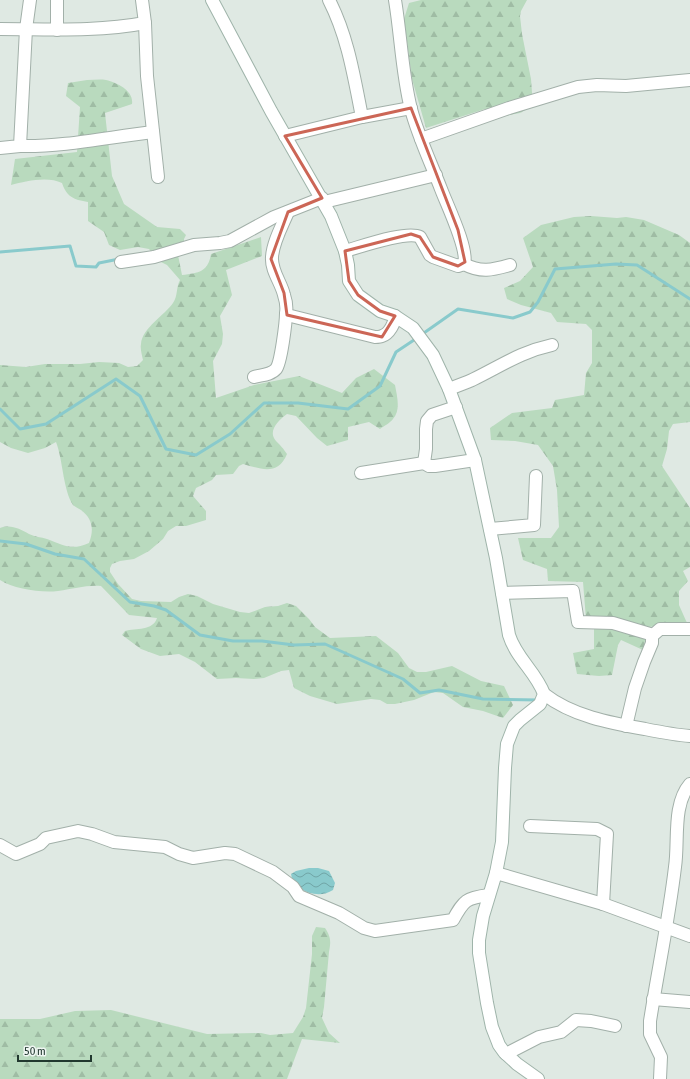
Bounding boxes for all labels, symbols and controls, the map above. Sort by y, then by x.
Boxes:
scale bar [18,1037,91,1063]
text: 50 m [24,1044,46,1058]

